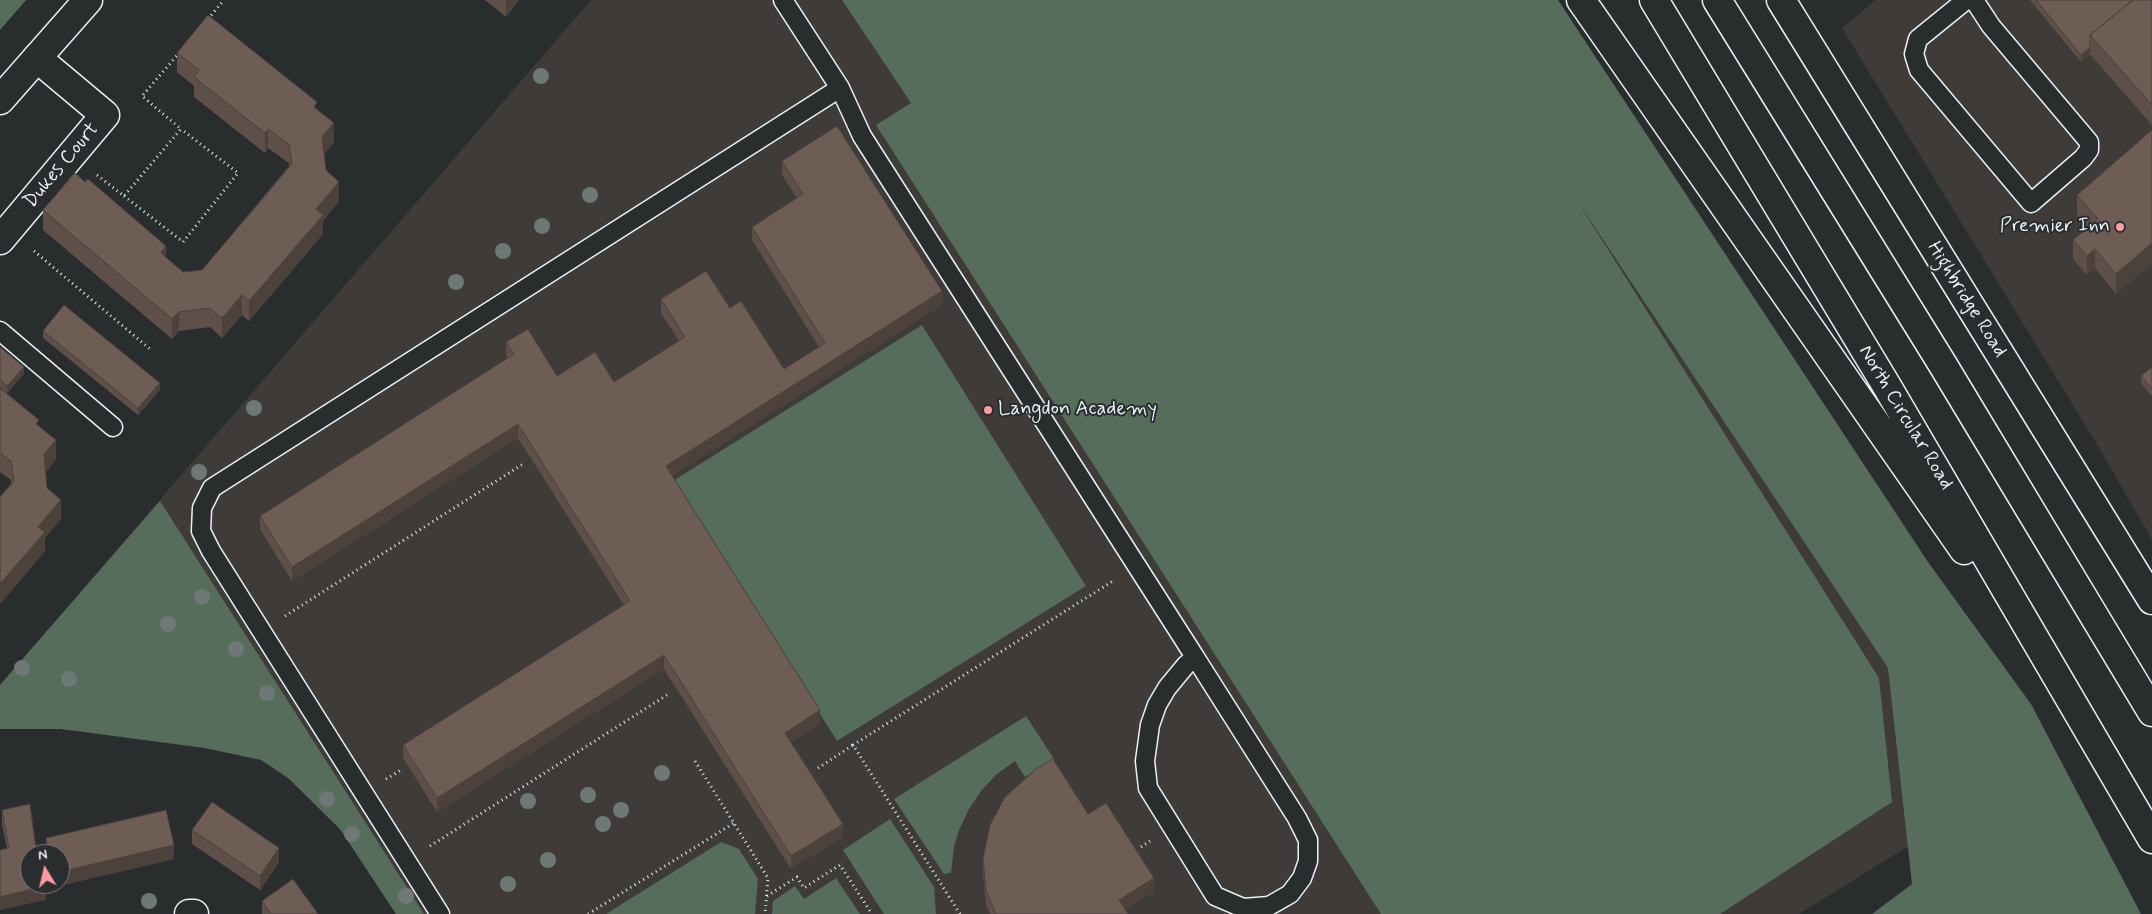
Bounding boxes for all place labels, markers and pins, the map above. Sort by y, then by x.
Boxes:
place label: Premier Inn [2000,215,2110,239]
marker: Premier Inn [2114,221,2126,233]
place label: Langdon Academy [998,398,1157,422]
marker: Langdon Academy [982,404,994,416]

